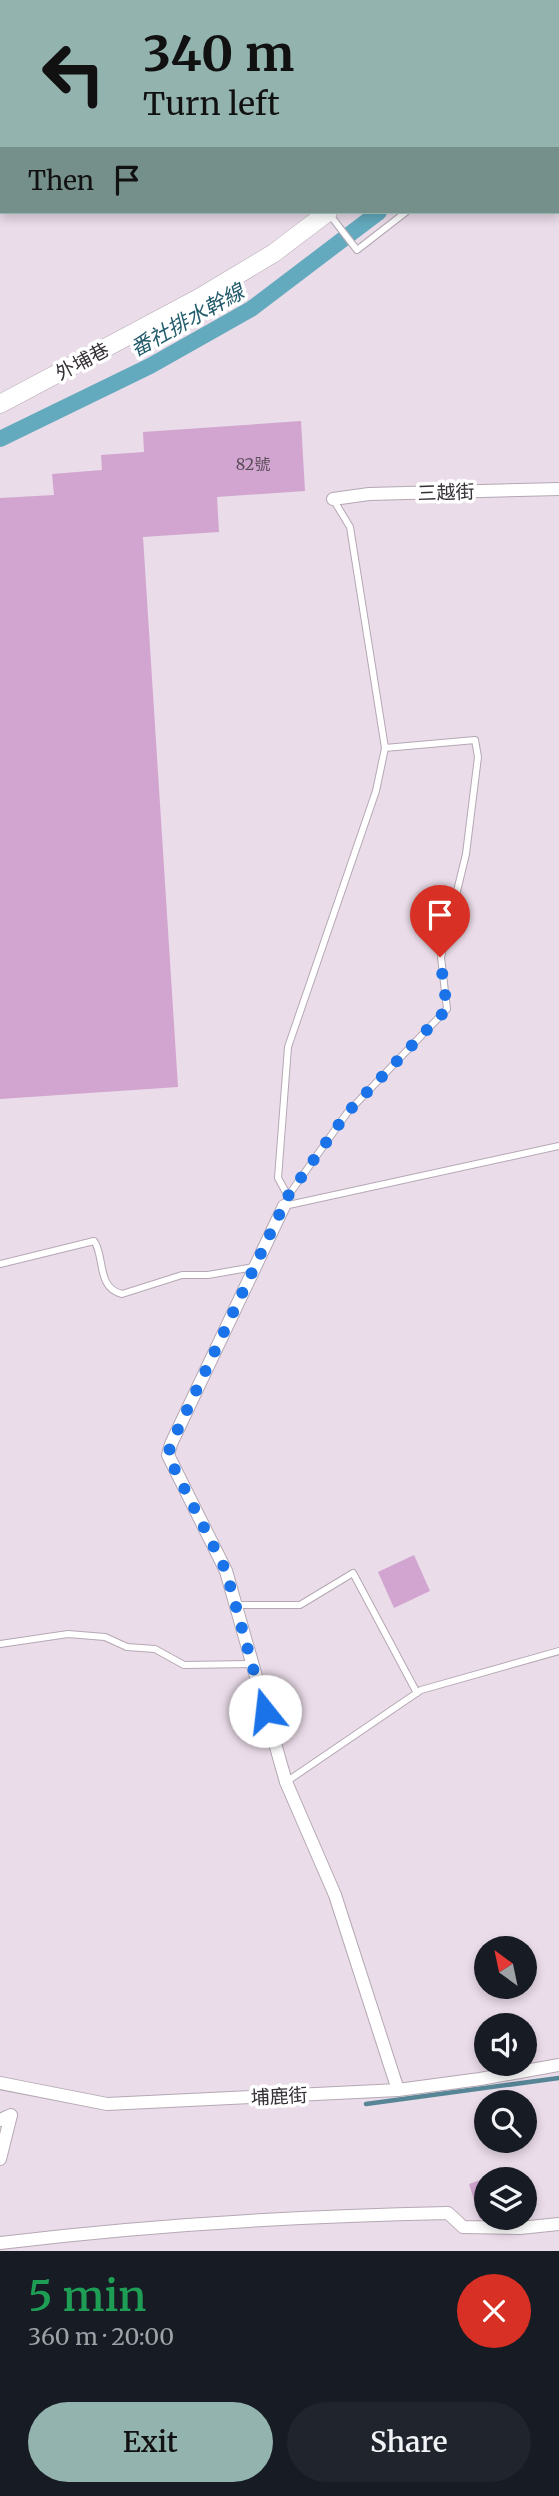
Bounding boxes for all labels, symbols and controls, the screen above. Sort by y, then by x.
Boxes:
text: 340 m [143,23,294,84]
icon: left [28,28,119,119]
text: Turn left [143,84,280,124]
icon: arrive [108,161,146,199]
text: Then [28,164,94,197]
water label: 番社排水幹線 [125,277,250,362]
street label: 外埔巷 [51,337,113,385]
house number: 82號 [236,454,270,474]
street label: 三越街 [417,479,475,505]
pin [410,885,470,957]
icon: arrive [421,896,459,934]
position arrow [228,1674,302,1748]
north arrow [474,1936,537,1998]
map controls [474,1936,537,2230]
button: sound [474,2013,537,2076]
street label: 埔鹿街 [250,2083,308,2109]
button: search [474,2090,537,2153]
button: layers [474,2167,537,2230]
text: 5 min [28,2270,146,2322]
button: close [457,2274,531,2348]
text: 360 m · 20:00 [28,2322,174,2351]
button: Exit [28,2402,273,2482]
button: Share [287,2402,531,2482]

